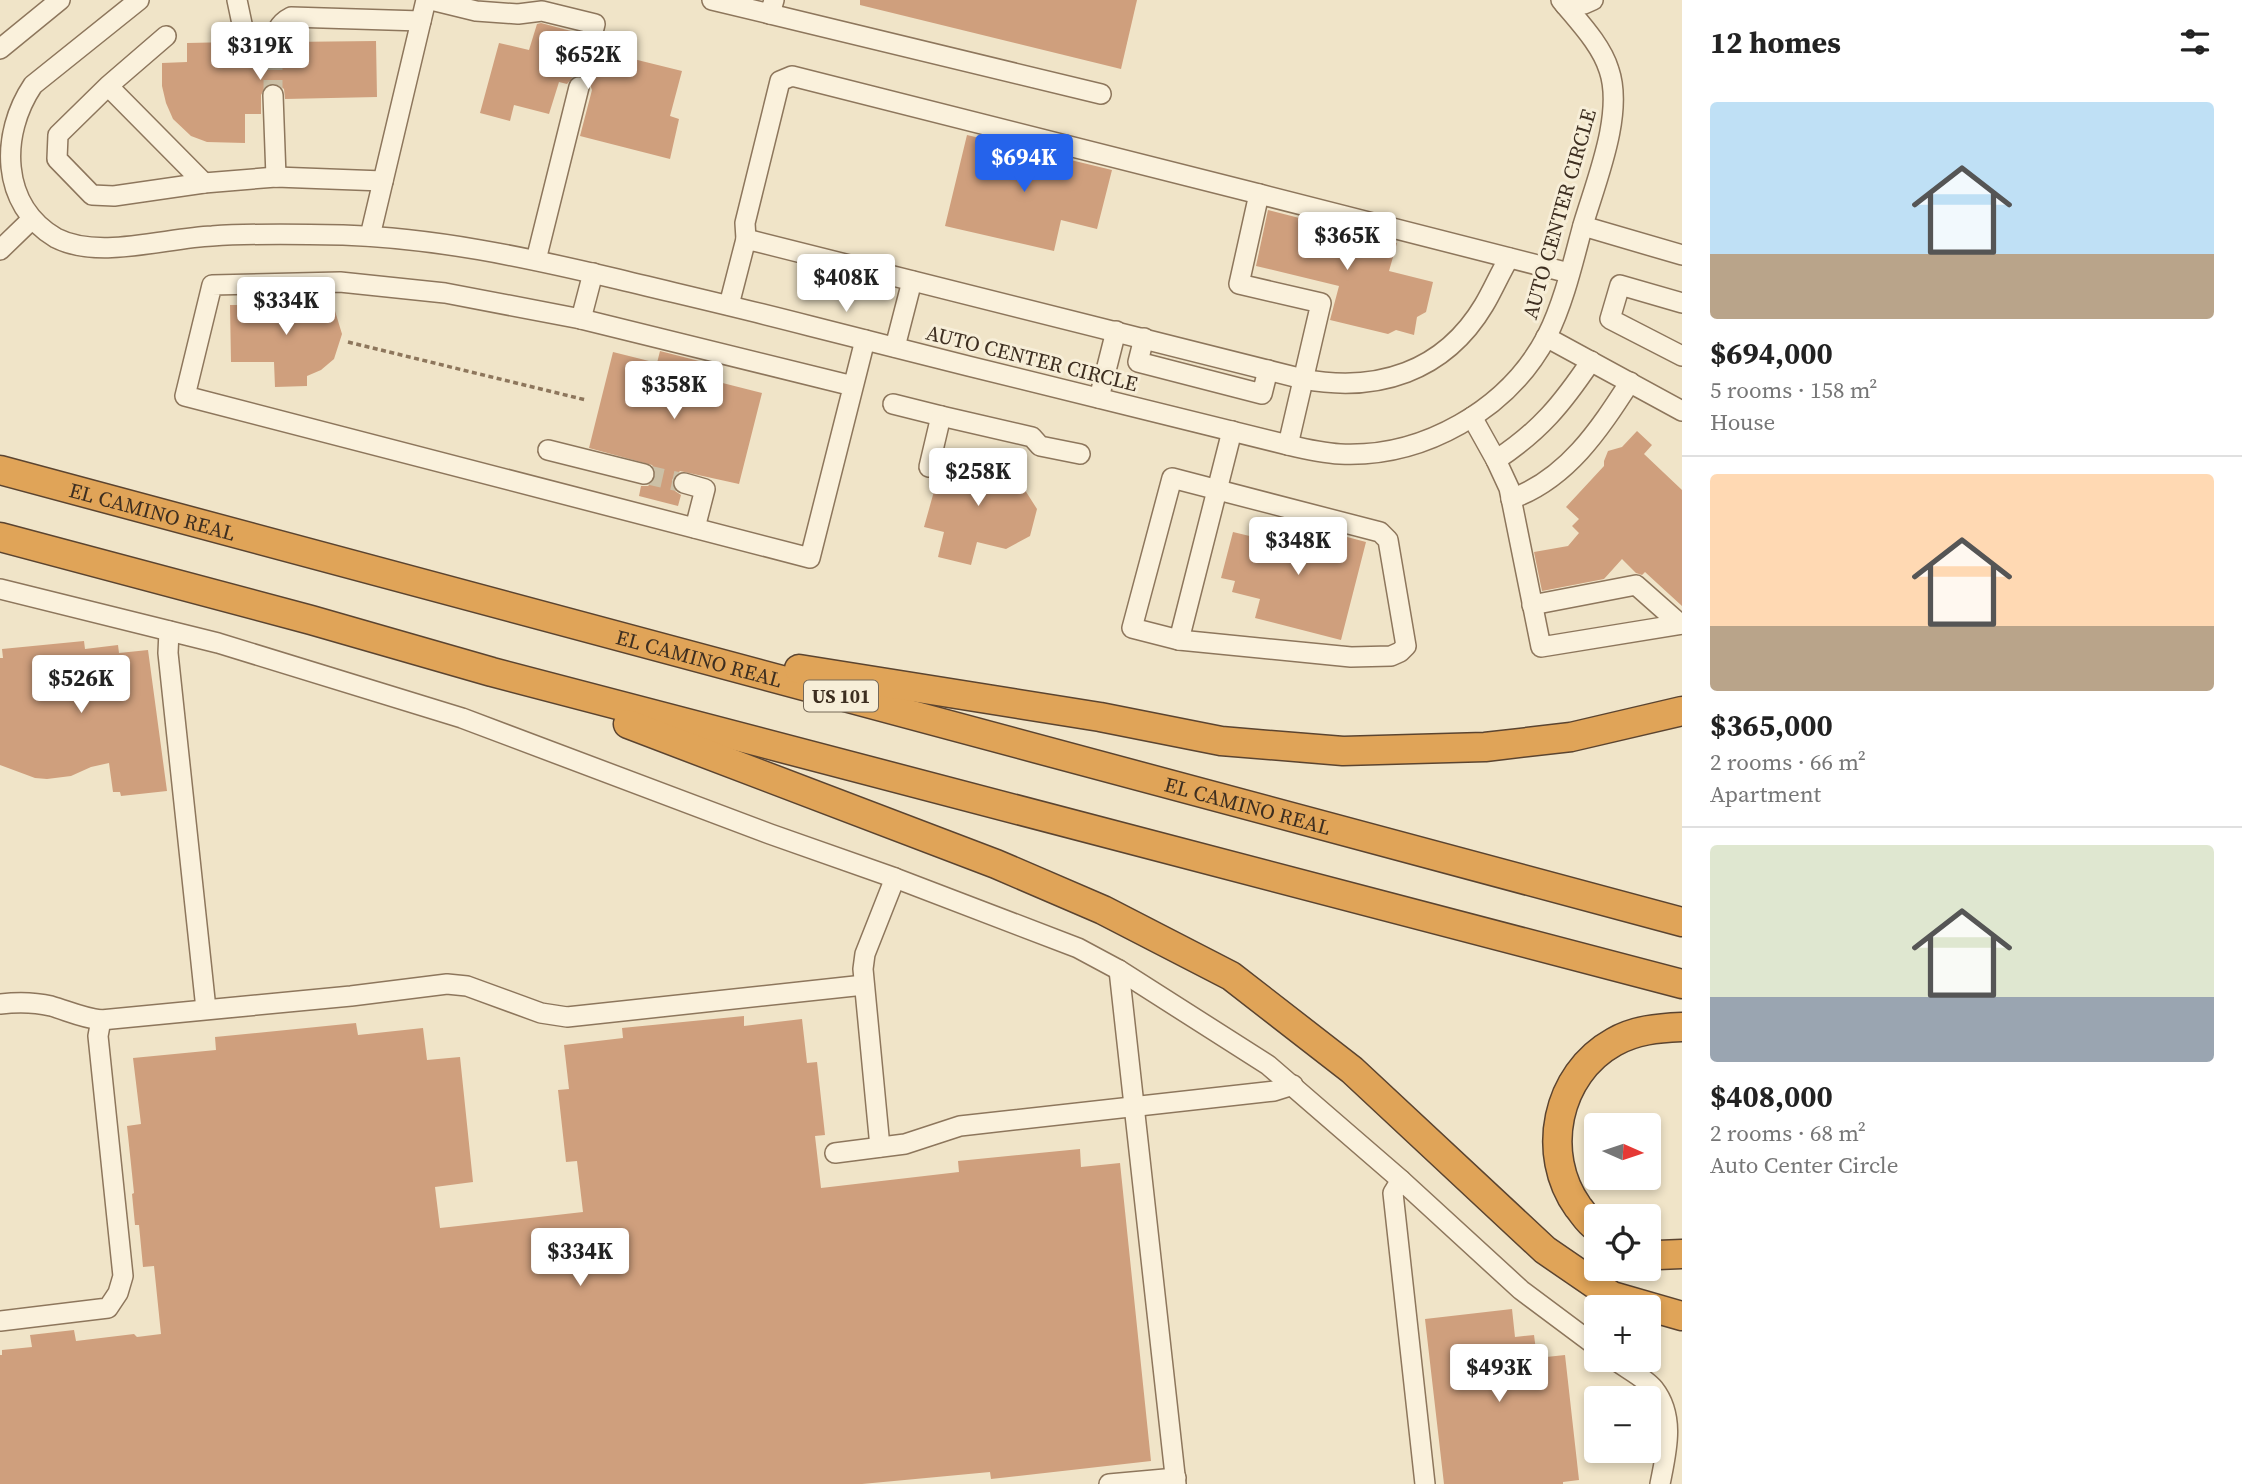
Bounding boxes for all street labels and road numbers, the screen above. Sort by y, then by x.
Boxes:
street label: AUTO CENTER CIRCLE [1515,106,1603,322]
street label: AUTO CENTER CIRCLE [923,318,1141,398]
street label: EL CAMINO REAL [66,475,239,547]
street label: EL CAMINO REAL [613,622,786,694]
road number: US 101 [804,680,878,712]
street label: EL CAMINO REAL [1161,769,1334,842]

